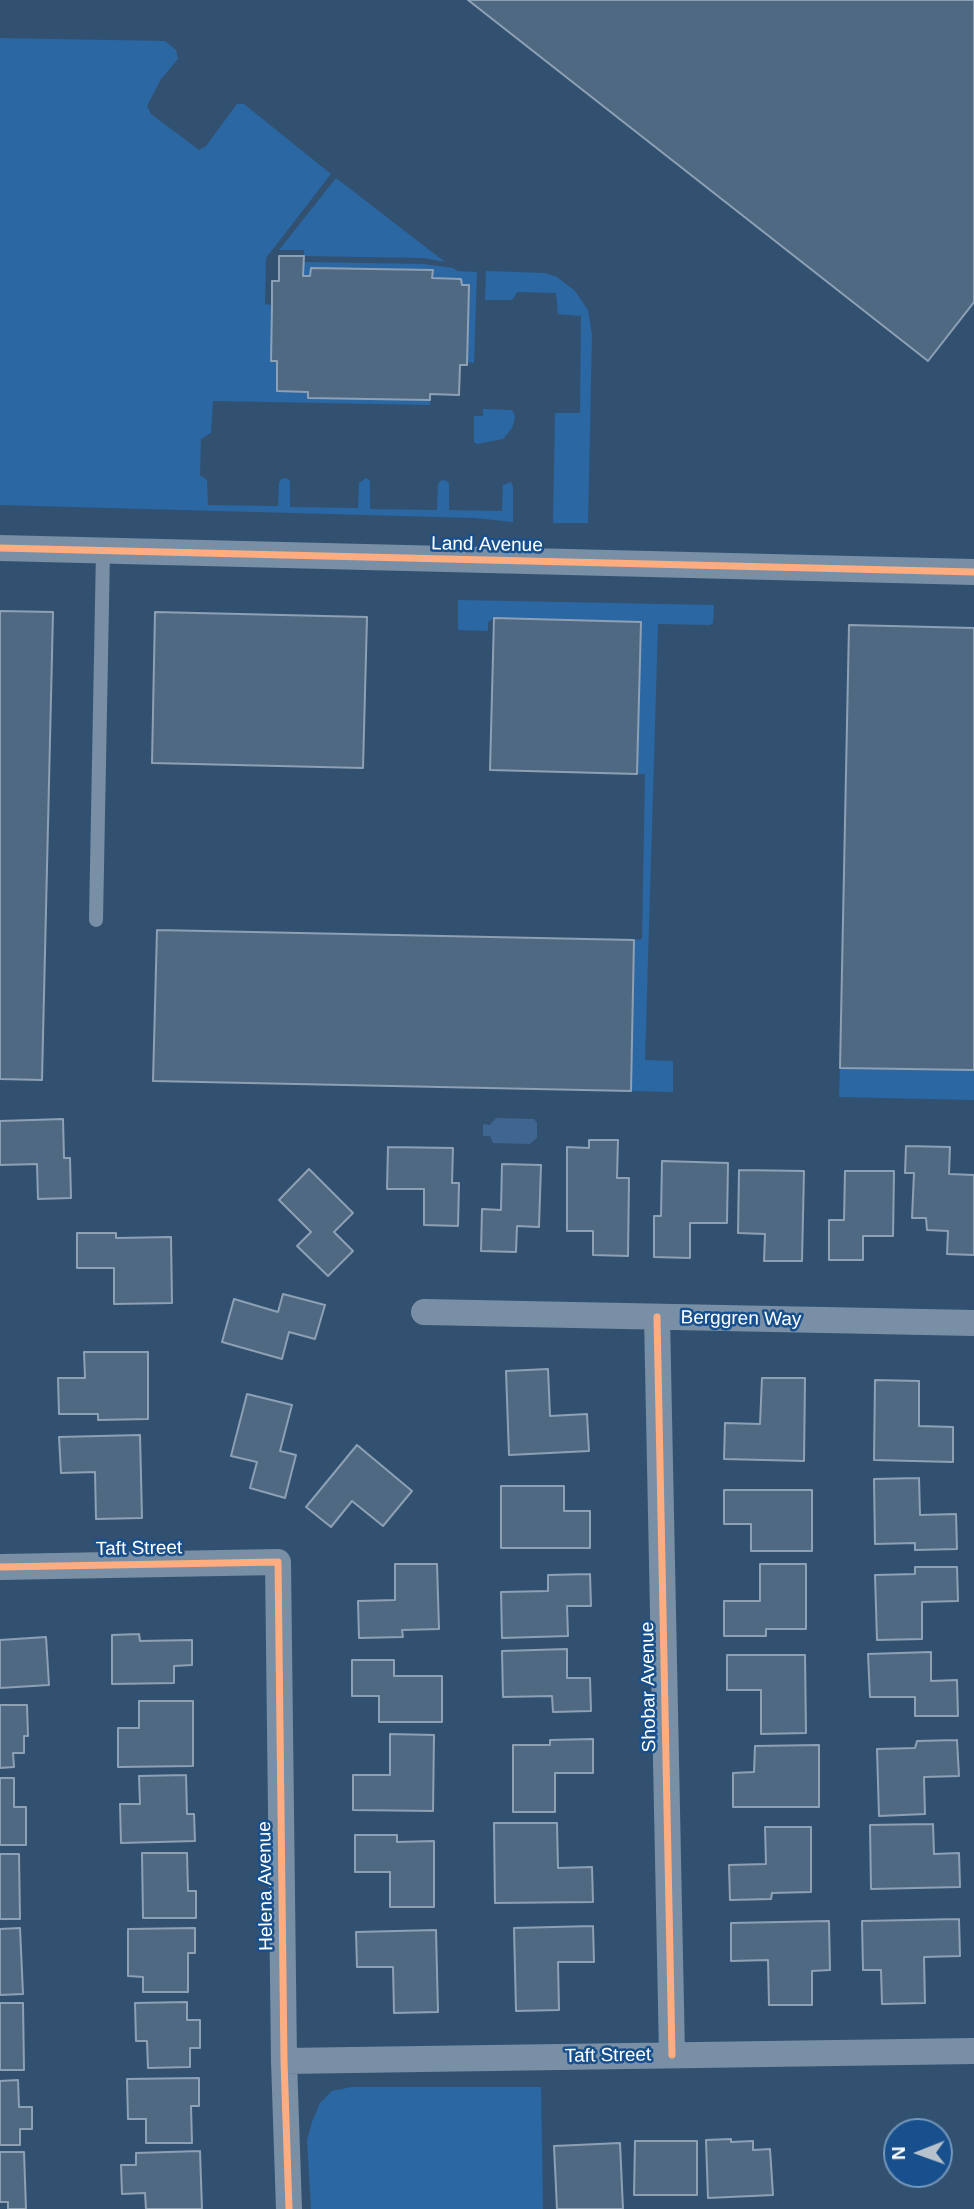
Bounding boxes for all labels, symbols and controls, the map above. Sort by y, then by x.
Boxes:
street label: Land Avenue [431,533,543,557]
street label: Berggren Way [680,1307,802,1331]
street label: Taft Street [96,1537,182,1561]
street label: Shobar Avenue [636,1621,662,1753]
street label: Helena Avenue [253,1821,279,1951]
street label: Taft Street [565,2044,651,2068]
north arrow [883,2118,953,2188]
text: N [888,2146,909,2160]

